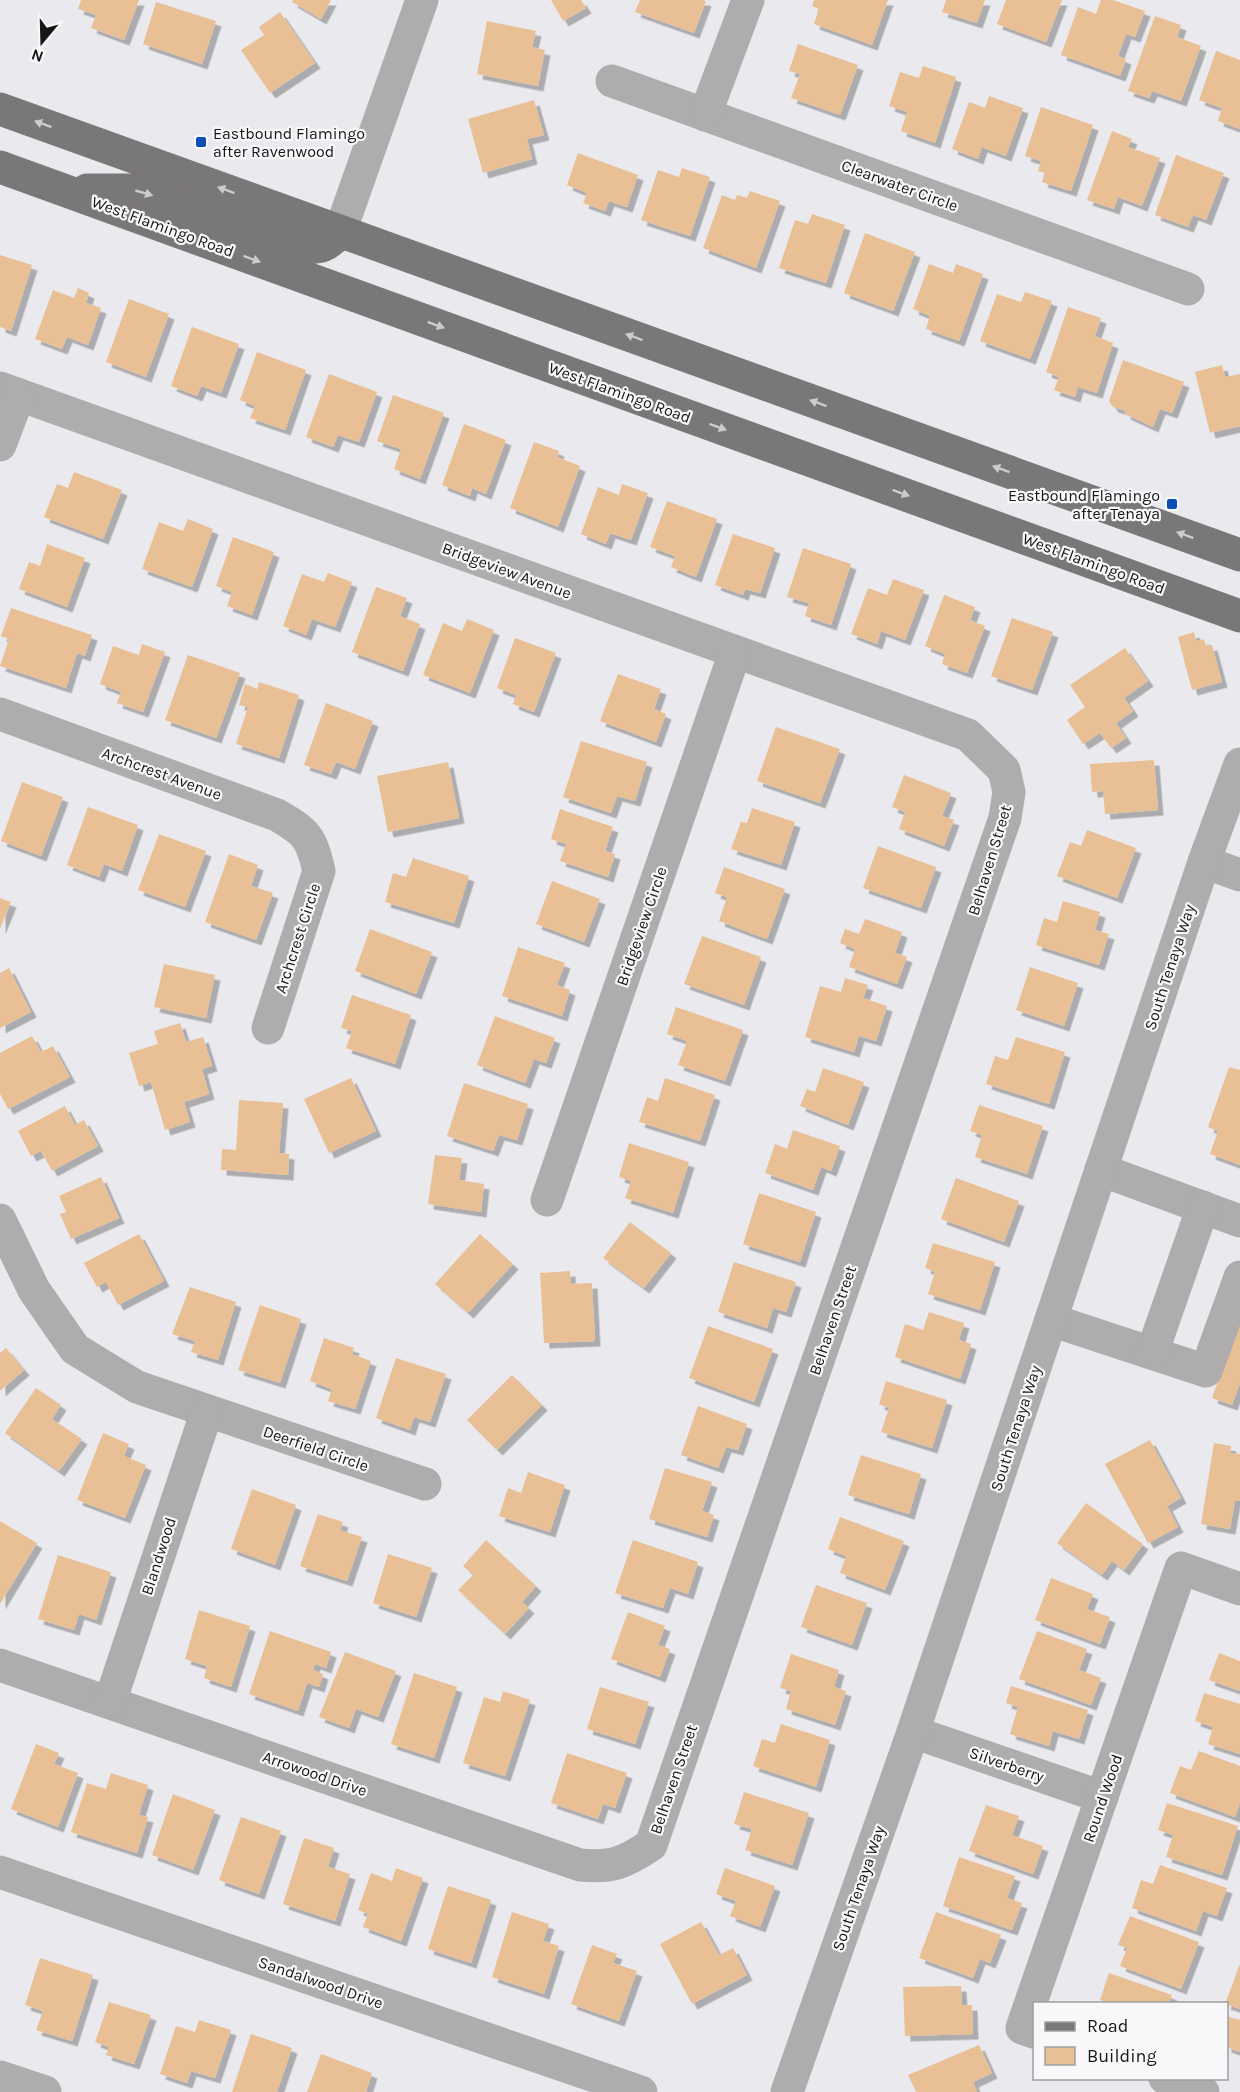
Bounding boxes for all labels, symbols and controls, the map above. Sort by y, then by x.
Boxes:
north arrow [12,12,72,72]
text: N [29,45,46,67]
one-way arrow [33,118,51,128]
place label: Eastbound Flamingo after Ravenwood [213,124,365,161]
marker: Eastbound Flamingo after Ravenwood [194,135,208,149]
street label: Clearwater Circle [839,156,961,215]
one-way arrow [217,185,235,195]
one-way arrow [135,189,153,198]
street label: West Flamingo Road [89,192,236,261]
one-way arrow [244,254,262,264]
one-way arrow [427,321,445,330]
one-way arrow [625,332,643,342]
street label: West Flamingo Road [546,358,693,427]
one-way arrow [809,398,827,408]
one-way arrow [709,423,727,433]
one-way arrow [992,464,1010,474]
place label: Eastbound Flamingo after Tenaya [1008,486,1160,523]
one-way arrow [892,489,910,499]
marker: Eastbound Flamingo after Tenaya [1165,497,1179,511]
street label: West Flamingo Road [1020,529,1167,598]
one-way arrow [1176,530,1194,540]
street label: Bridgeview Avenue [440,538,574,603]
street label: Archcrest Avenue [99,743,224,804]
street label: Belhaven Street [964,803,1015,918]
street label: Bridgeview Circle [612,864,671,988]
street label: Archcrest Circle [271,881,324,996]
street label: South Tenaya Way [1140,901,1199,1032]
street label: Belhaven Street [805,1263,860,1378]
street label: South Tenaya Way [986,1362,1045,1493]
street label: Deerfield Circle [261,1422,371,1475]
street label: Blandwood [137,1515,180,1598]
street label: Belhaven Street [646,1722,701,1837]
street label: Silverberry [967,1743,1047,1786]
street label: Arrowood Drive [260,1747,370,1800]
street label: Round Wood [1079,1752,1126,1845]
street label: South Tenaya Way [828,1823,889,1953]
street label: Sandalwood Drive [256,1952,386,2013]
legend [1033,2002,1228,2080]
text: Road [1087,2015,1128,2037]
text: Building [1087,2045,1157,2067]

